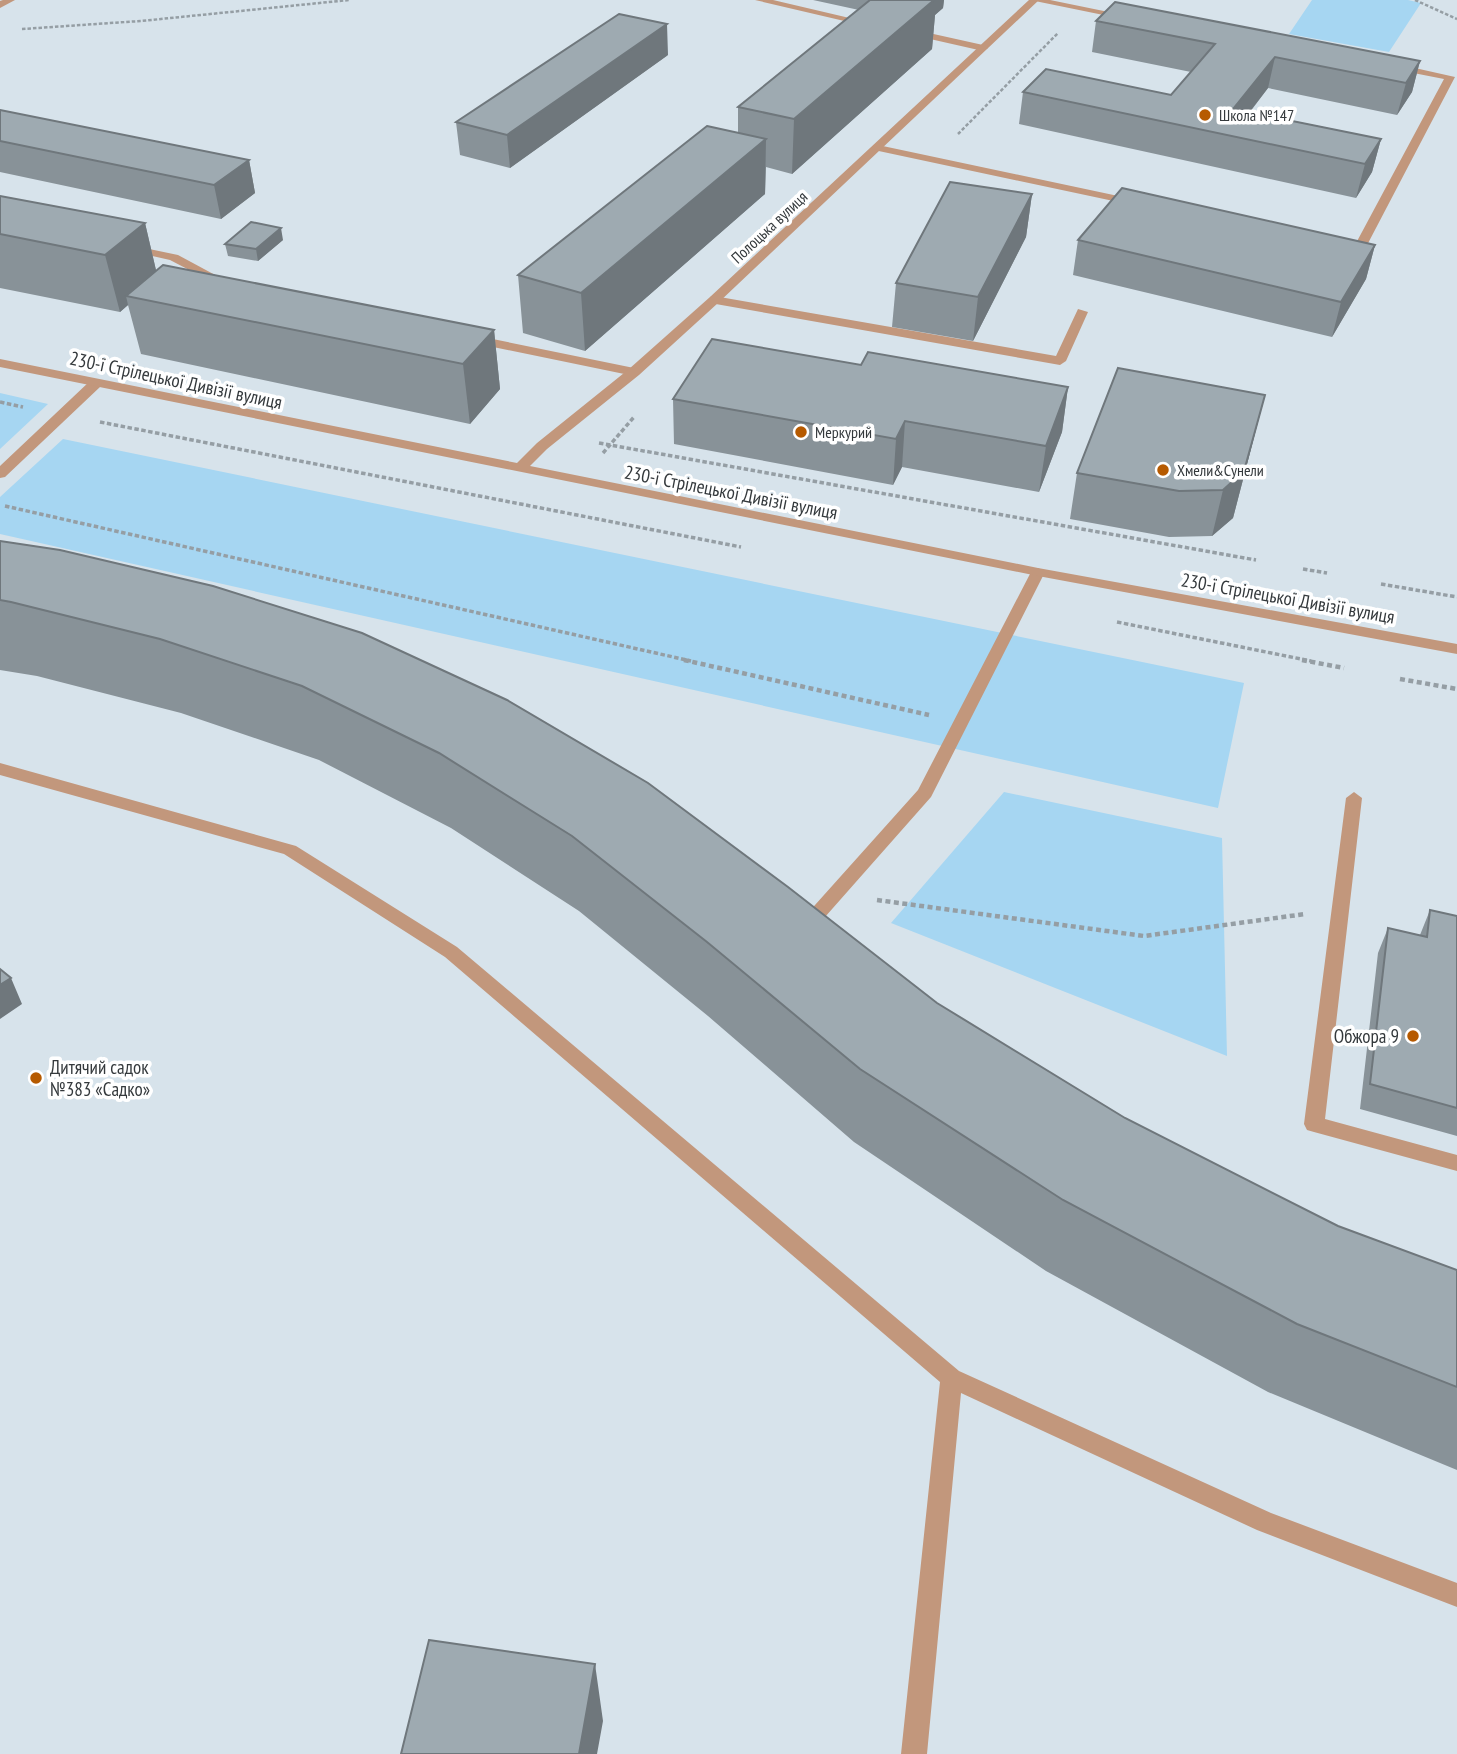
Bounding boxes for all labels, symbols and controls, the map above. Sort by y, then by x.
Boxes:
place label: Школа №147 [1219,105,1294,125]
marker: Школа №147 [1197,107,1213,123]
street label: Полоцька вулиця [727,187,811,267]
street label: 230-ї Стрілецької Дивізії вулиця [68,346,284,414]
place label: Меркурий [815,422,872,442]
marker: Меркурий [793,424,809,440]
street label: 230-ї Стрілецької Дивізії вулиця [622,460,840,524]
place label: Хмели&Сунели [1177,460,1264,480]
marker: Хмели&Сунели [1155,462,1171,478]
street label: 230-ї Стрілецької Дивізії вулиця [1179,567,1397,629]
place label: Обжора 9 [1334,1024,1399,1048]
marker: Обжора 9 [1405,1028,1421,1044]
place label: Дитячий садок №383 «Садко» [50,1055,150,1101]
marker: Дитячий садок №383 «Садко» [28,1070,44,1086]

